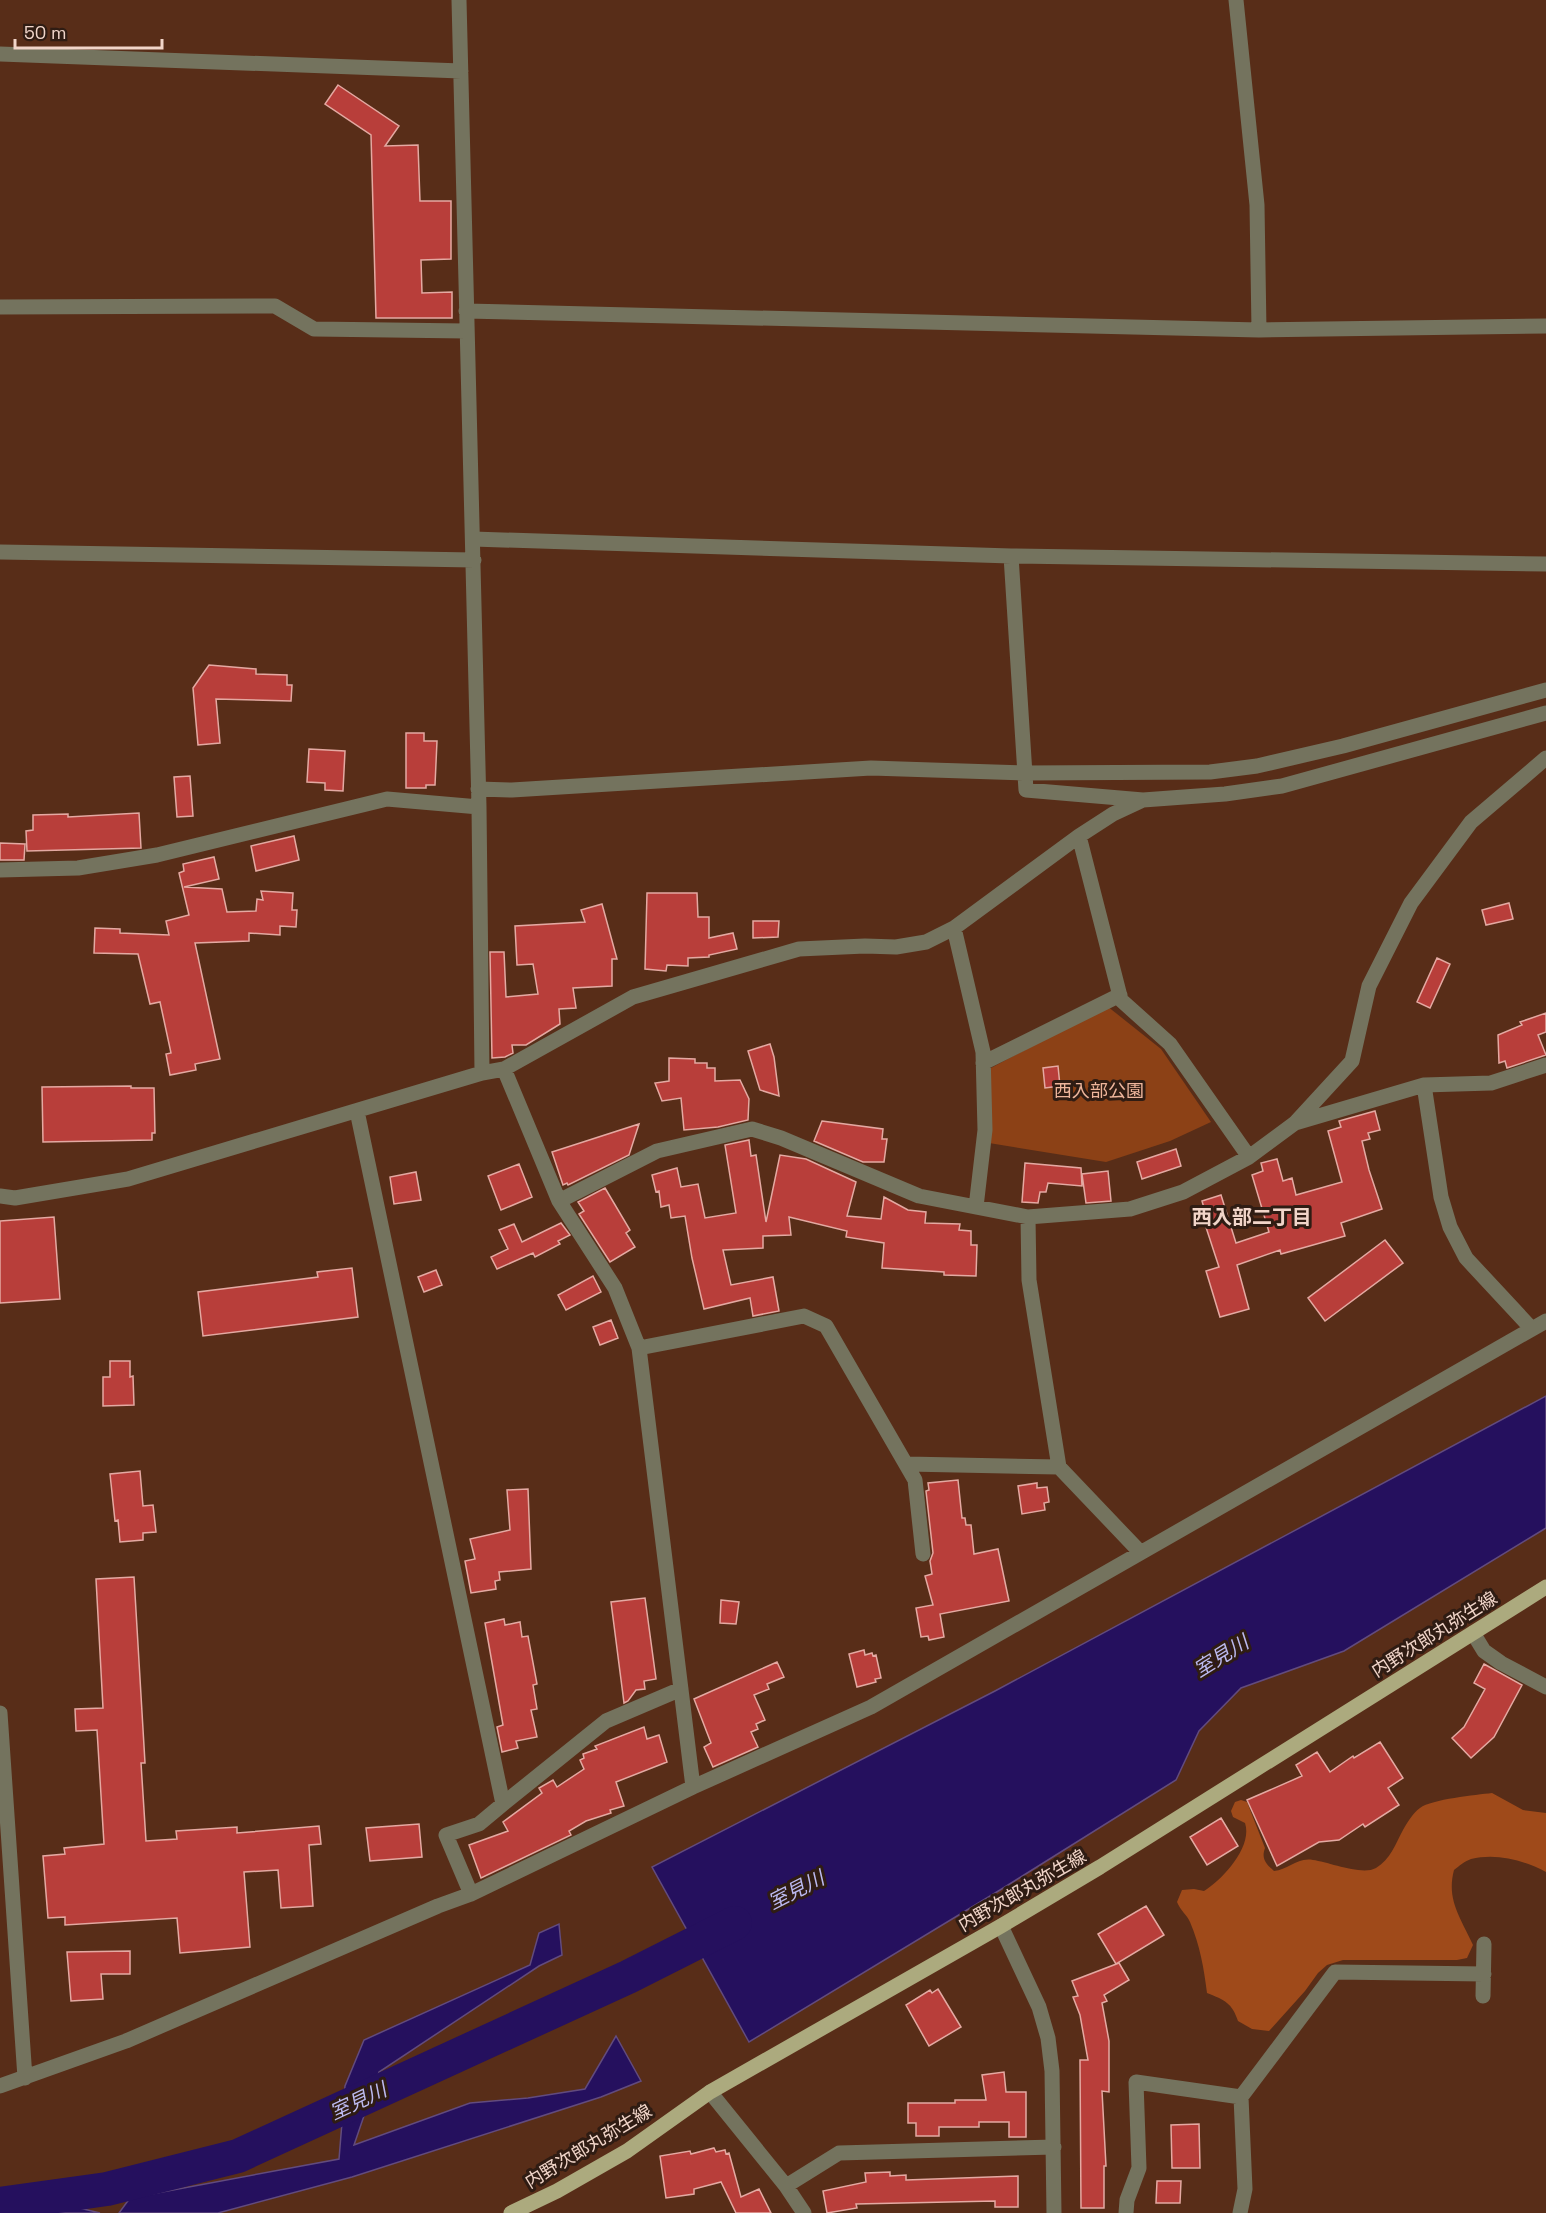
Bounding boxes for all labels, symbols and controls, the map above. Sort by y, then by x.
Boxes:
scale bar [15,12,162,50]
text: 50 m [24,21,66,44]
park label: 西入部公園 [1054,1079,1144,1102]
district label: 西入部二丁目 [1192,1204,1312,1230]
street label: 内野次郎丸弥生線 [1367,1586,1501,1682]
water label: 室見川 [1189,1628,1255,1683]
street label: 内野次郎丸弥生線 [954,1844,1090,1936]
water label: 室見川 [763,1864,830,1915]
water label: 室見川 [325,2076,392,2125]
street label: 内野次郎丸弥生線 [520,2099,656,2193]

